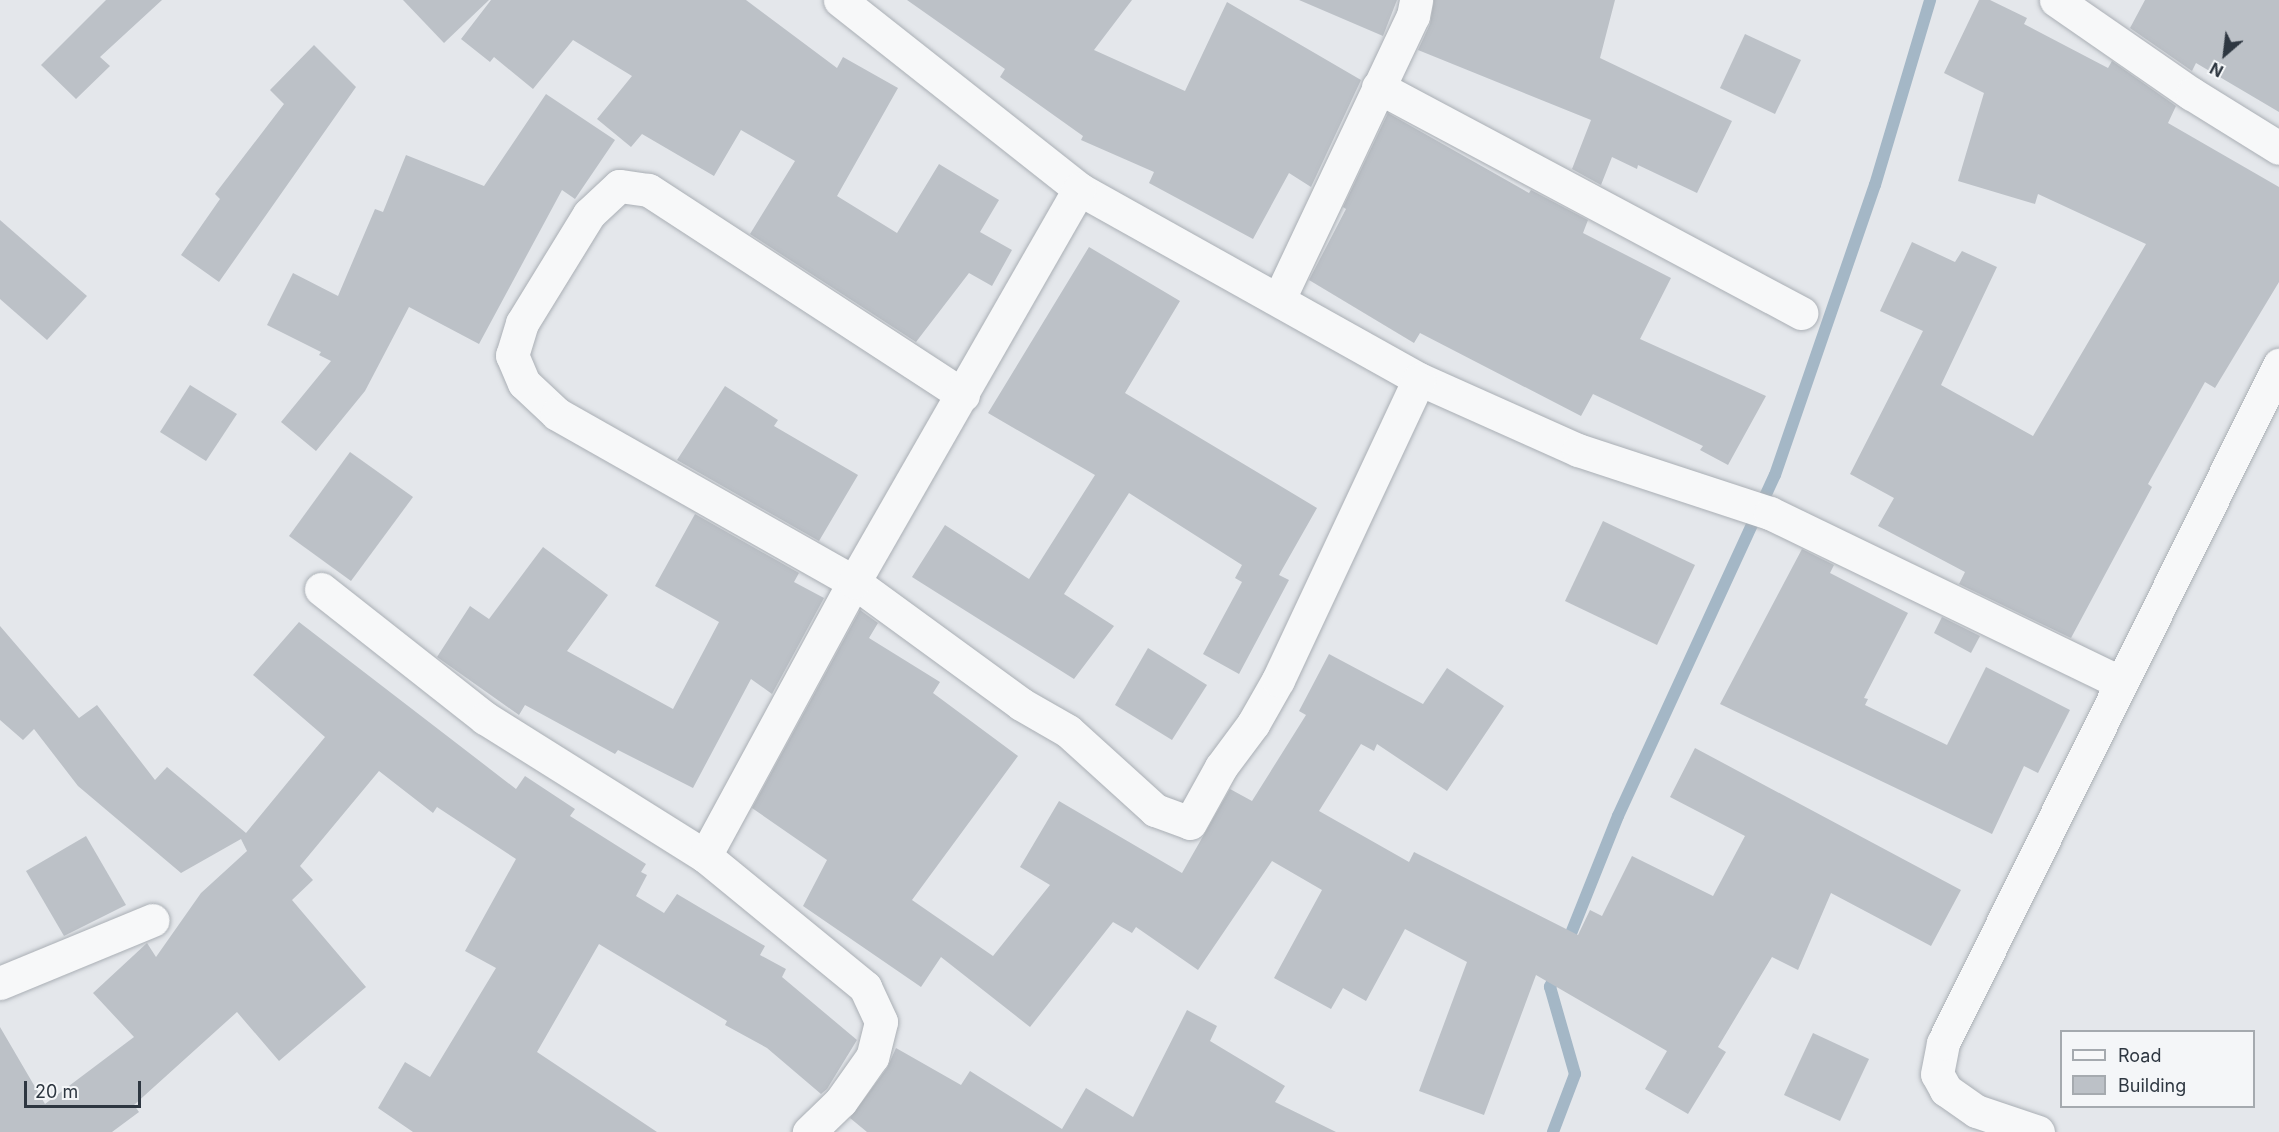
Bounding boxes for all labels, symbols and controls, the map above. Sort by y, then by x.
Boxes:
north arrow [2195,24,2255,84]
text: N [2206,58,2227,82]
legend [2060,1030,2255,1108]
text: Road [2118,1045,2161,1066]
scale bar [27,1069,144,1107]
text: Building [2118,1075,2186,1096]
text: 20 m [35,1081,78,1102]

